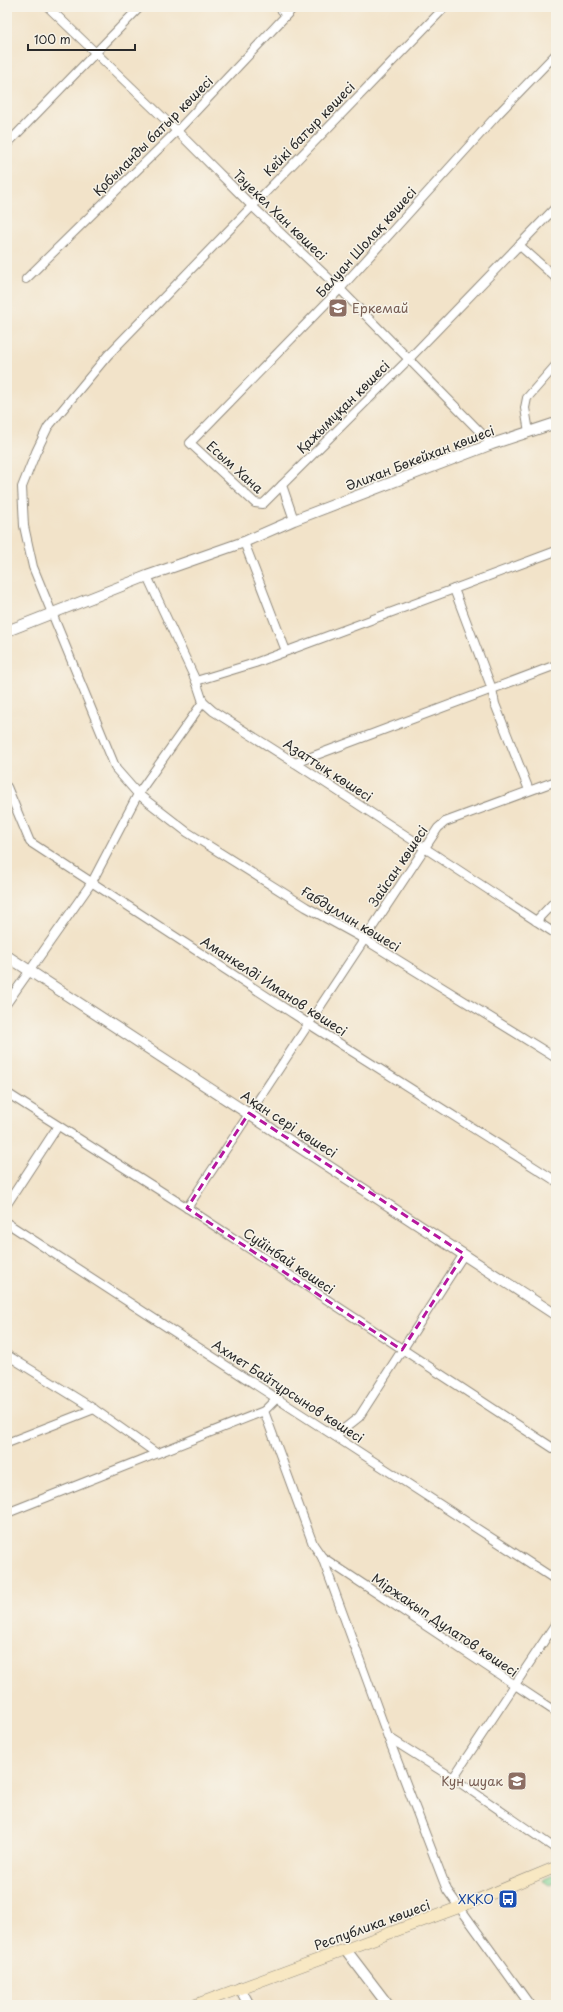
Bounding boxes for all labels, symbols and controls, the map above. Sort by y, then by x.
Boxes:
scale bar [28,26,135,52]
text: 100 m [34,30,71,48]
street label: Қобыланды батыр көшесі [88,71,217,200]
street label: Кейкі батыр көшесі [259,77,359,180]
street label: Тәуекел Хан көшесі [229,165,331,264]
street label: Балуан Шолақ көшесі [311,182,420,301]
school or university icon: Еркемай [327,297,349,319]
place label: Еркемай [352,298,409,317]
street label: Қажымұқан көшесі [292,356,393,457]
street label: Әлихан Бөкейхан көшесі [343,420,497,495]
street label: Есым Хана [203,436,268,498]
street label: Азаттық көшесі [280,734,377,806]
street label: Зайсан көшесі [363,821,432,910]
street label: Ғабдуллин көшесі [298,881,404,956]
street label: Аманкелді Иманов көшесі [197,931,351,1040]
street label: Ақан сері көшесі [238,1085,341,1162]
street label: Суйінбай көшесі [240,1223,339,1298]
street label: Ахмет Байтұрсынов көшесі [209,1334,368,1447]
street label: Міржақып Дулатов көшесі [368,1568,522,1681]
school or university icon: Кун шуак [506,1770,528,1792]
place label: Кун шуак [441,1771,503,1790]
bus stop icon: ХҚКО [497,1888,519,1910]
place label: ХҚКО [458,1889,494,1908]
street label: Республика көшесі [311,1895,433,1954]

